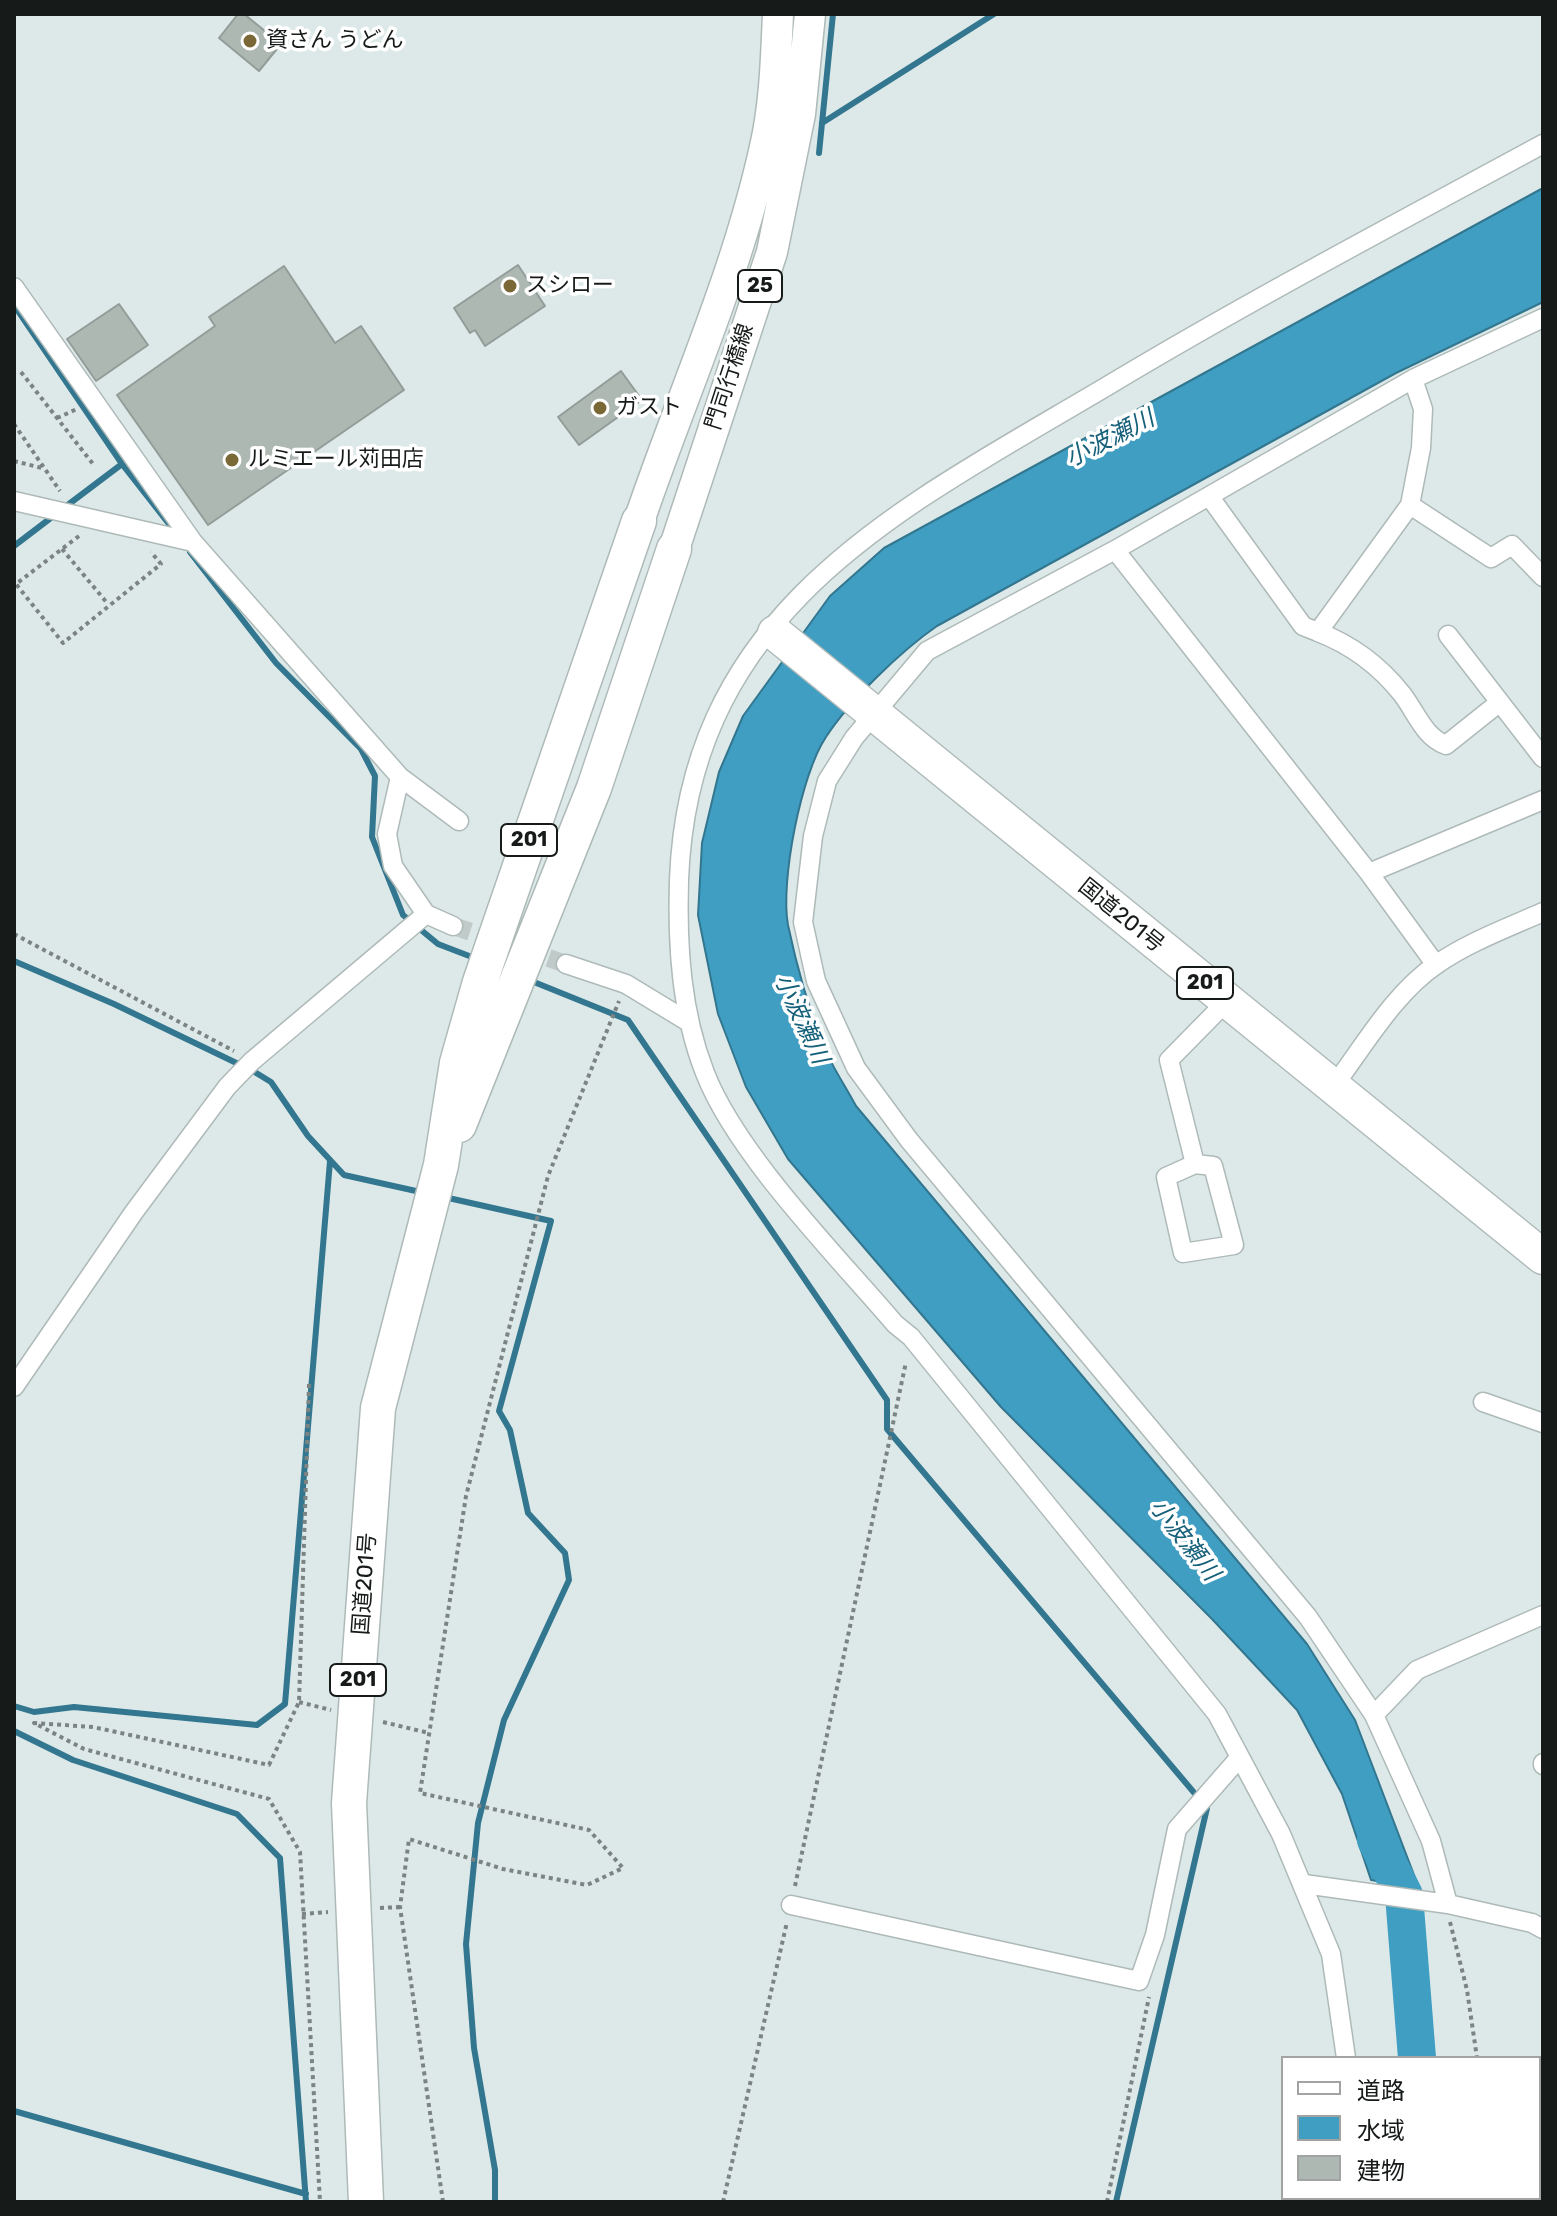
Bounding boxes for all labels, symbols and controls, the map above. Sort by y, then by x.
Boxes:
place label: 資さん うどん [266,28,403,54]
marker: 資さん うどん [241,32,259,50]
road number: 25 [738,270,782,302]
place label: スシロー [526,273,614,299]
marker: スシロー [501,277,519,295]
street label: 門司行橋線 [700,321,760,433]
place label: ガスト [616,395,682,421]
marker: ガスト [591,399,609,417]
water label: 小波瀬川 [1061,404,1159,474]
place label: ルミエール苅田店 [248,447,424,473]
marker: ルミエール苅田店 [223,451,241,469]
road number: 201 [501,824,557,856]
street label: 国道201号 [1073,874,1169,958]
road number: 201 [1177,967,1233,999]
water label: 小波瀬川 [768,969,834,1069]
water label: 小波瀬川 [1143,1493,1225,1587]
street label: 国道201号 [348,1532,382,1636]
road number: 201 [330,1664,386,1696]
legend [1281,2056,1541,2200]
text: 道路 [1357,2077,1405,2105]
text: 水域 [1357,2117,1405,2145]
text: 建物 [1357,2157,1405,2185]

